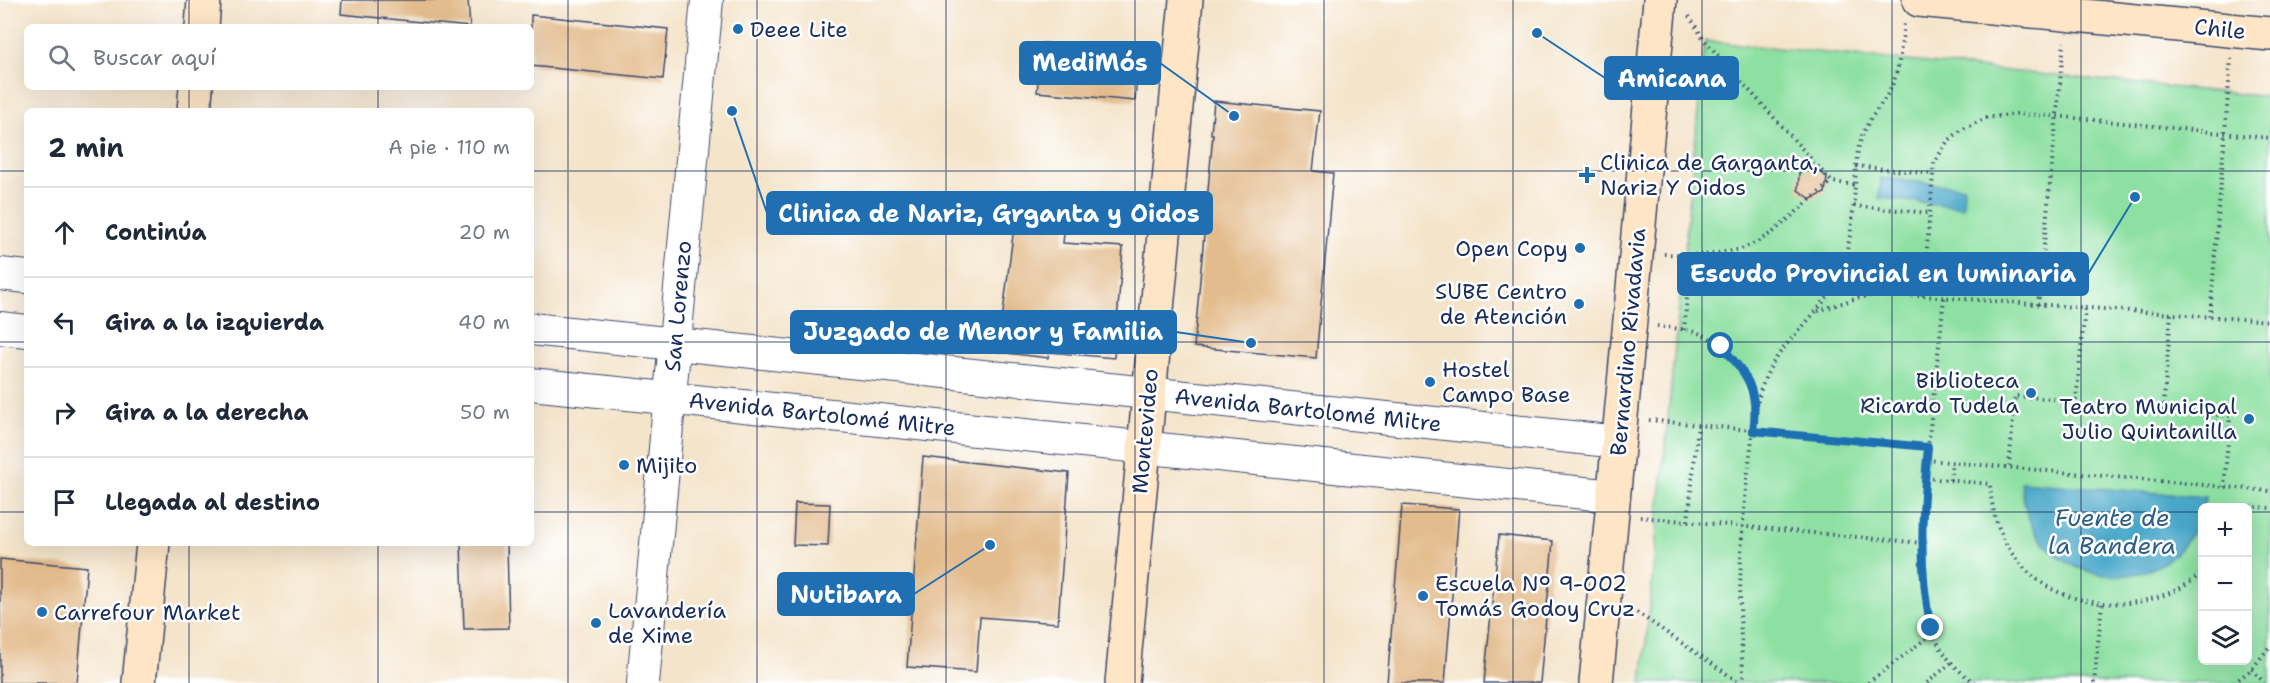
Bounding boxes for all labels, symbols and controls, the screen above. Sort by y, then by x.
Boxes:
street label: Chile [2193,12,2247,46]
place label: Deee Lite [750,15,848,44]
marker: Deee Lite [731,22,745,36]
search box [24,24,534,90]
icon: search [45,41,78,74]
callout: MediMós [1020,42,1160,84]
text: Buscar aquí [93,43,216,72]
text: MediMós [1032,47,1148,79]
callout: Amicana [1605,57,1738,99]
text: Amicana [1618,63,1727,95]
text: 2 min [48,130,124,165]
text: A pie · 110 m [388,134,510,160]
place label: Clinica de Garganta, Nariz Y Oidos [1600,148,1818,202]
marker: Clinica de Garganta, Nariz Y Oidos [1578,166,1596,184]
callout: Clinica de Nariz, Grganta y Oidos [767,192,1212,234]
text: Clinica de Nariz, Grganta y Oidos [778,198,1200,230]
icon: ahead [48,216,81,249]
text: Continúa [105,218,207,247]
text: 20 m [459,219,510,245]
street label: Bernardino Rivadavia [1604,227,1652,457]
place label: Open Copy [1455,234,1568,263]
street label: San Lorenzo [658,239,698,373]
marker: Open Copy [1573,241,1587,255]
callout: Escudo Provincial en luminaria [1678,253,2088,295]
text: Escudo Provincial en luminaria [1690,258,2077,290]
place label: SUBE Centro de Atención [1435,277,1567,331]
marker: SUBE Centro de Atención [1572,297,1586,311]
icon: left [48,306,81,339]
text: Gira a la izquierda [105,308,324,337]
text: 40 m [458,309,510,335]
callout: Juzgado de Menor y Familia [791,311,1176,353]
text: Juzgado de Menor y Familia [803,316,1164,348]
route start [1707,332,1733,358]
place label: Hostel Campo Base [1442,355,1570,409]
place label: Biblioteca Ricardo Tudela [1860,366,2019,420]
street label: Montevideo [1125,367,1165,495]
marker: Hostel Campo Base [1423,375,1437,389]
street label: Avenida Bartolomé Mitre [1173,382,1443,438]
street label: Avenida Bartolomé Mitre [687,386,957,442]
marker: Biblioteca Ricardo Tudela [2024,386,2038,400]
place label: Teatro Municipal Julio Quintanilla [2059,392,2237,446]
icon: right [48,396,81,429]
text: Gira a la derecha [105,398,309,427]
text: 50 m [460,399,510,425]
marker: Teatro Municipal Julio Quintanilla [2242,412,2256,426]
place label: Mijito [636,451,697,480]
marker: Mijito [617,458,631,472]
icon: arrive [48,486,81,519]
text: Llegada al destino [105,488,320,517]
water label: Fuente de la Bandera [2048,502,2176,562]
map controls [2198,503,2252,665]
button: + [2198,503,2252,557]
button: − [2198,557,2252,611]
place label: Escuela N° 9-002 Tomás Godoy Cruz [1435,569,1635,623]
callout: Nutibara [778,573,914,615]
text: Nutibara [790,579,902,611]
marker: Escuela N° 9-002 Tomás Godoy Cruz [1416,589,1430,603]
place label: Lavandería de Xime [608,596,726,650]
place label: Carrefour Market [54,598,241,627]
marker: Carrefour Market [35,605,49,619]
button: layers [2198,611,2252,665]
route end [1917,614,1943,640]
marker: Lavandería de Xime [589,616,603,630]

